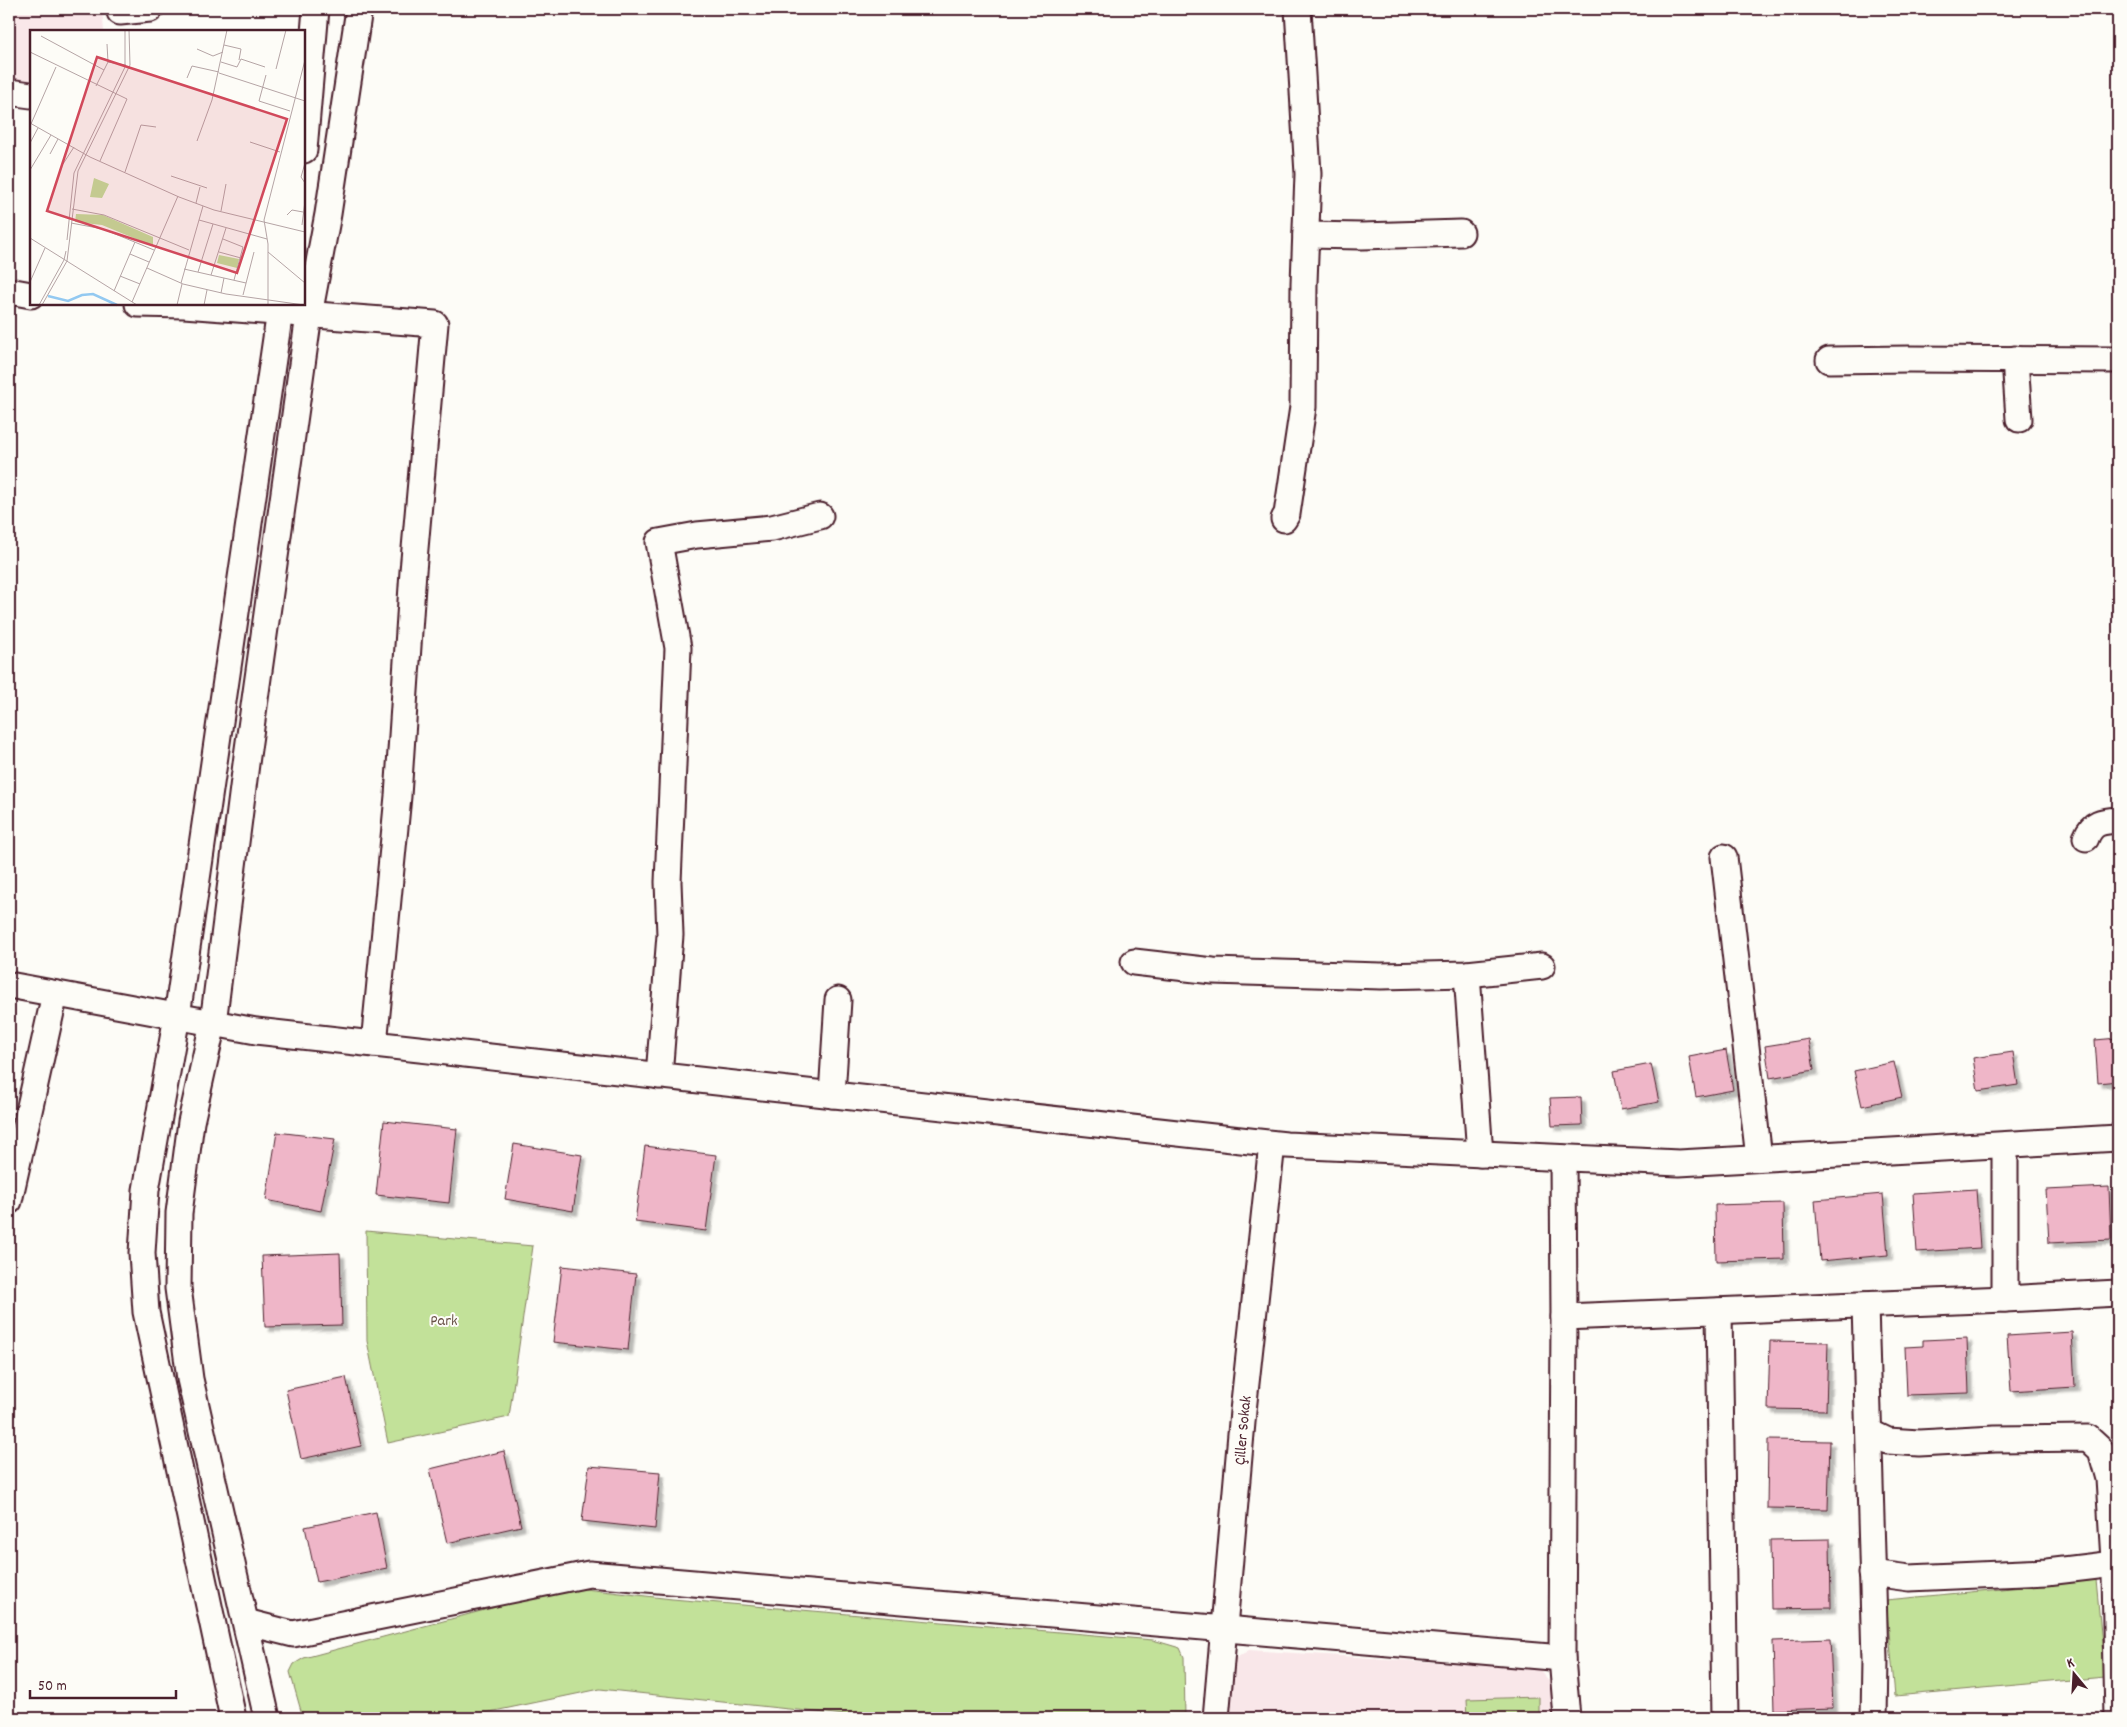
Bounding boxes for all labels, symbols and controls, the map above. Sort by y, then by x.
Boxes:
inset map [30,30,305,305]
park label: Park [430,1310,458,1333]
street label: Çiller Sokak [1229,1395,1259,1466]
north arrow [2050,1650,2100,1700]
text: K [2064,1653,2077,1674]
scale bar [30,1667,176,1699]
text: 50 m [38,1676,67,1698]

